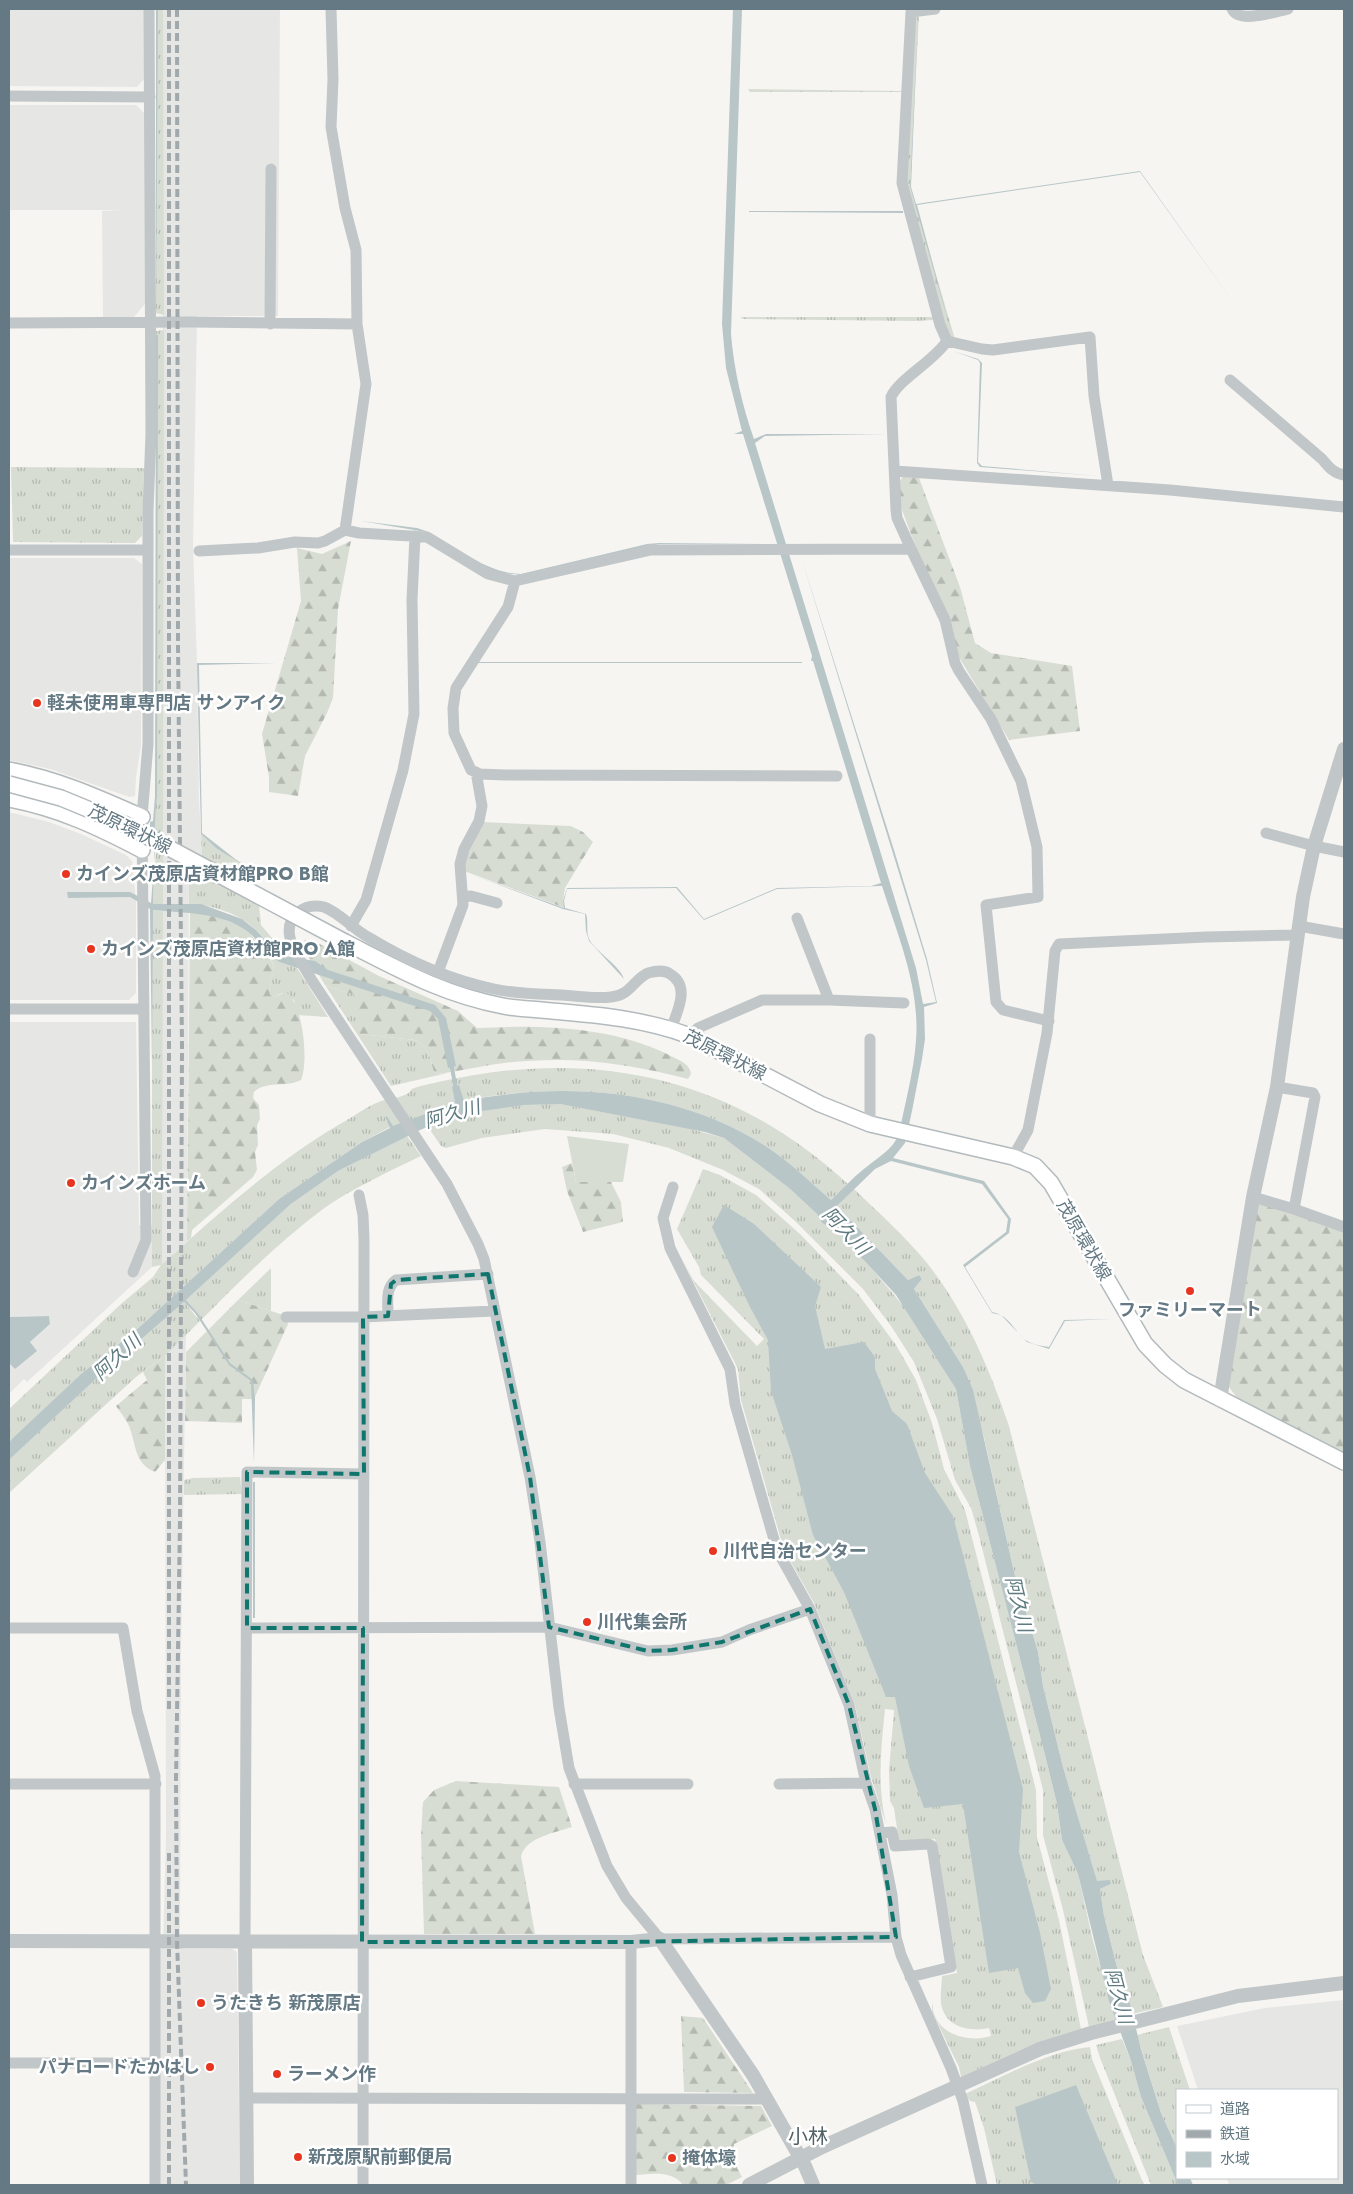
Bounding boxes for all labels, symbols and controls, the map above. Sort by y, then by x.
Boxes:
place label: 軽未使用車専門店 サンアイク [47,690,285,716]
marker: 軽未使用車専門店 サンアイク [31,697,43,709]
street label: 茂原環状線 [84,798,176,860]
place label: カインズ茂原店資材館PRO B館 [76,861,329,887]
marker: カインズ茂原店資材館PRO B館 [60,868,72,880]
place label: カインズ茂原店資材館PRO A館 [101,936,355,962]
marker: カインズ茂原店資材館PRO A館 [85,943,97,955]
street label: 茂原環状線 [679,1023,771,1087]
water label: 阿久川 [421,1093,485,1135]
place label: カインズホーム [81,1170,206,1196]
marker: カインズホーム [65,1177,77,1189]
street label: 茂原環状線 [1050,1195,1118,1285]
water label: 阿久川 [816,1201,877,1262]
marker: ファミリーマート [1184,1285,1196,1297]
place label: ファミリーマート [1118,1297,1262,1323]
water label: 阿久川 [87,1326,149,1386]
place label: 川代自治センター [723,1538,867,1564]
marker: 川代自治センター [707,1545,719,1557]
water label: 阿久川 [999,1573,1039,1637]
place label: 川代集会所 [597,1609,687,1635]
marker: 川代集会所 [581,1616,593,1628]
water label: 阿久川 [1099,1965,1140,2029]
place label: うたきち 新茂原店 [211,1990,360,2016]
marker: うたきち 新茂原店 [195,1997,207,2009]
place label: パナロードたかはし [39,2054,200,2080]
marker: パナロードたかはし [204,2061,216,2073]
place label: ラーメン作 [287,2061,376,2087]
marker: ラーメン作 [271,2068,283,2080]
legend [1176,2089,1338,2179]
text: 道路 [1220,2098,1250,2120]
district label: 小林 [788,2122,828,2151]
text: 鉄道 [1220,2123,1250,2145]
place label: 新茂原駅前郵便局 [308,2144,452,2170]
place label: 掩体壕 [682,2145,736,2171]
text: 水域 [1220,2148,1250,2170]
marker: 新茂原駅前郵便局 [292,2151,304,2163]
marker: 掩体壕 [666,2152,678,2164]

